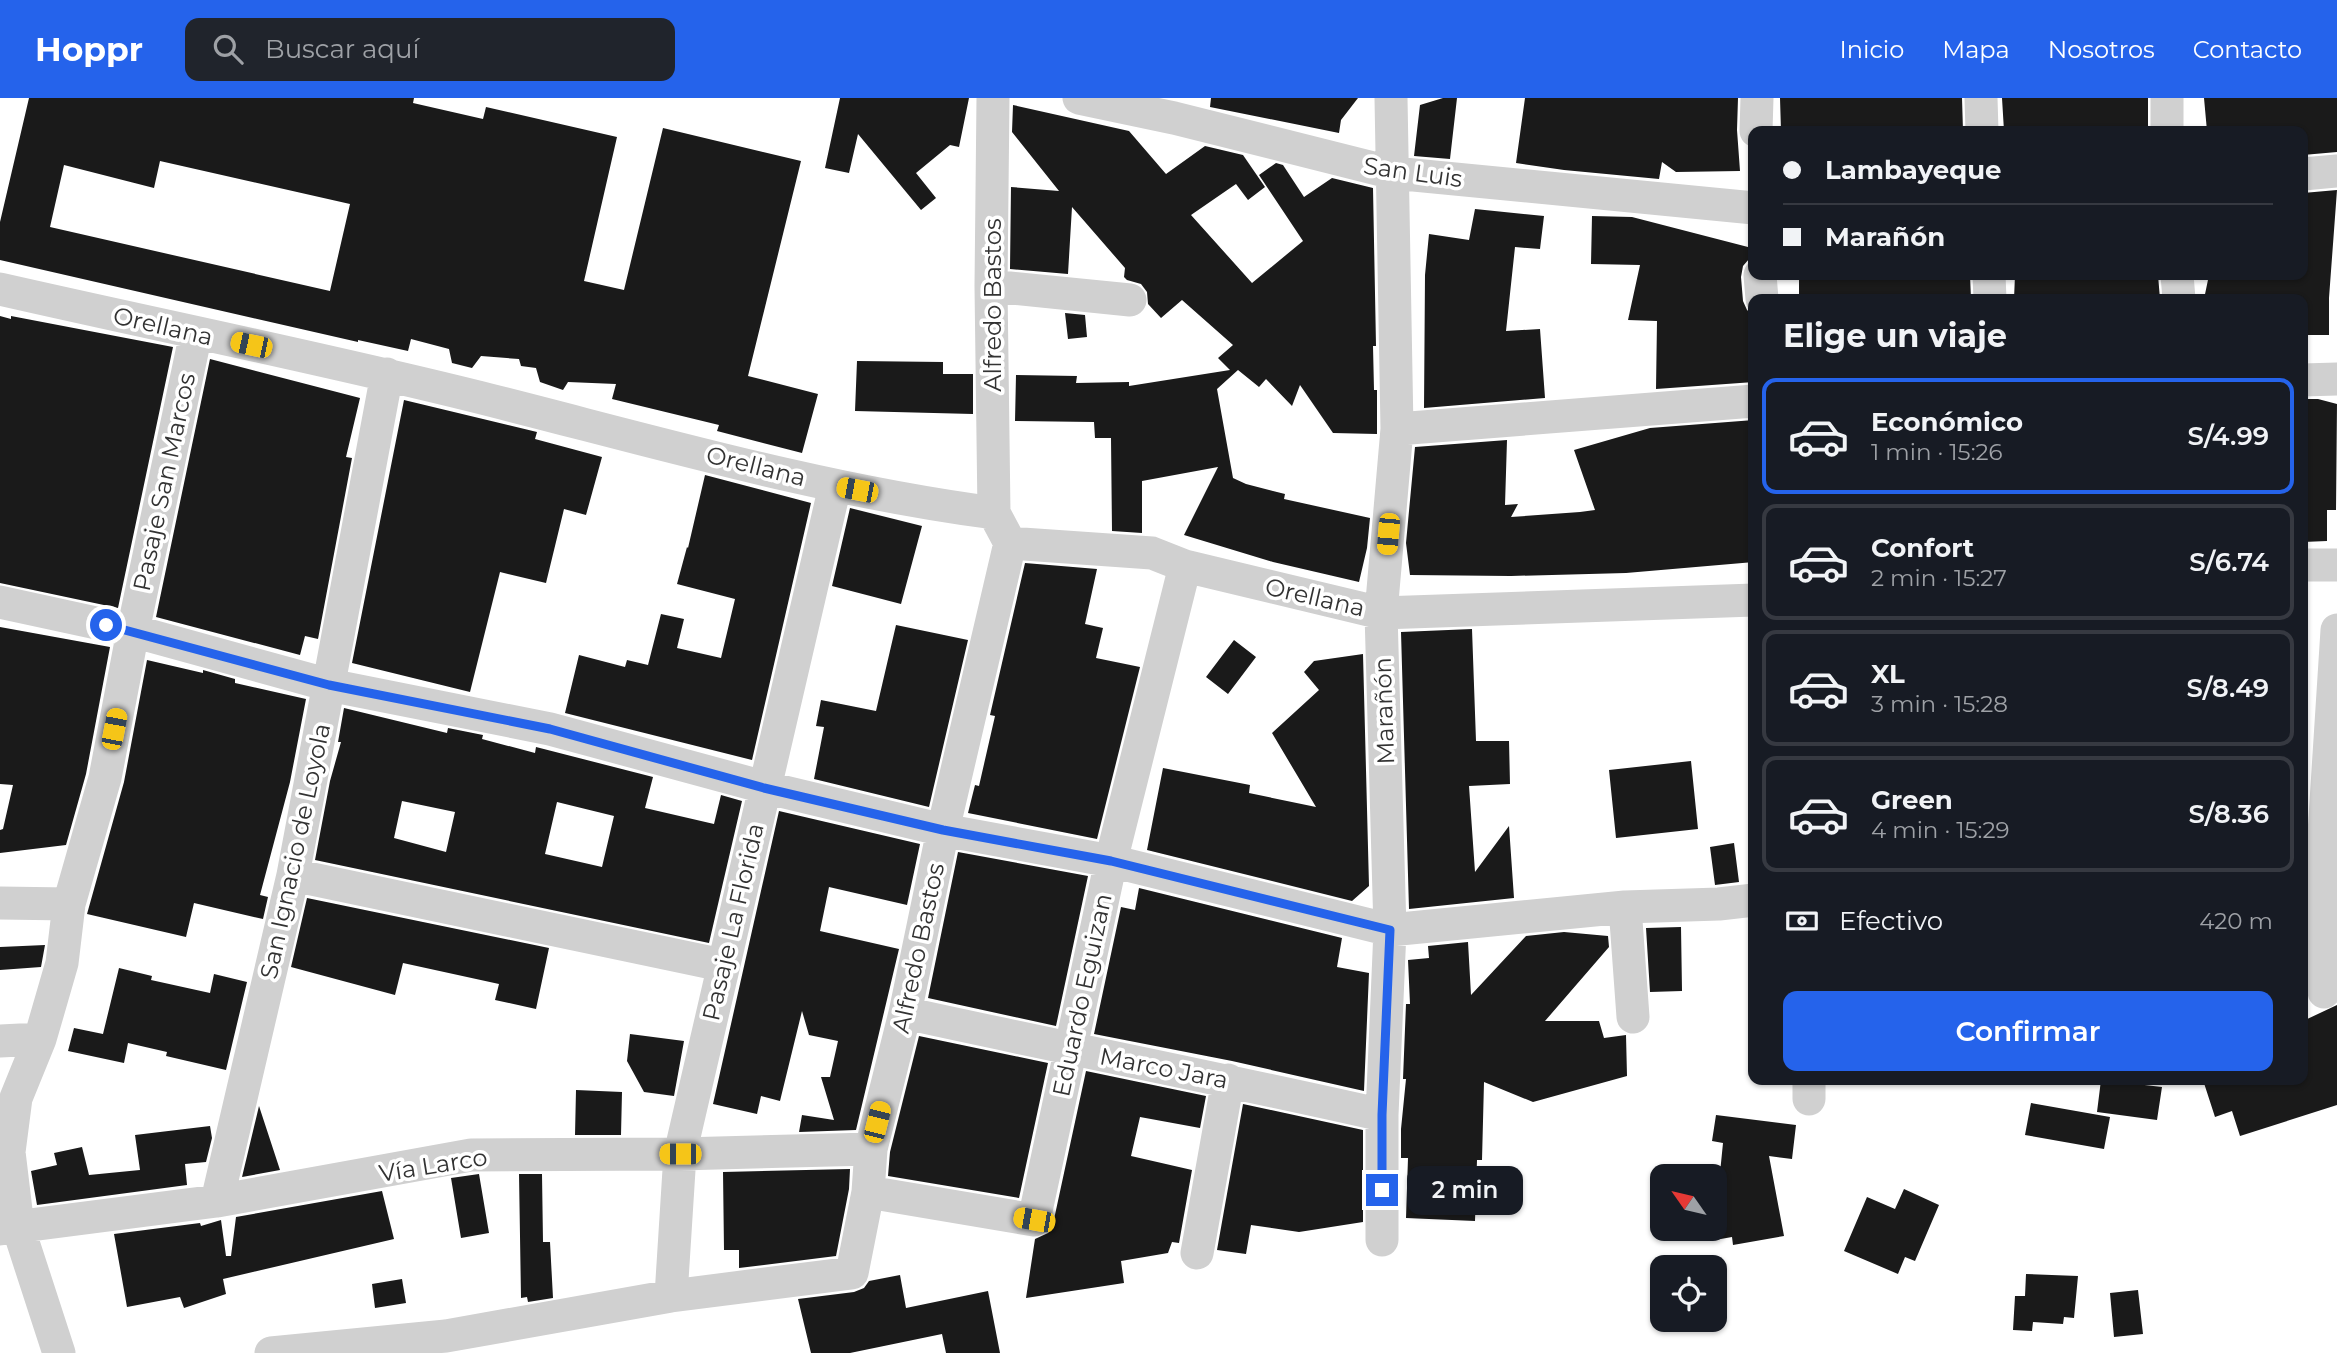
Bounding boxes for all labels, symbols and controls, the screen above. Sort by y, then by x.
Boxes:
search box [185,18,675,81]
text: Hoppr [35,29,143,69]
icon: search [209,30,247,68]
text: Buscar aquí [265,33,419,65]
text: Inicio [1839,35,1904,64]
text: Mapa [1942,35,2010,64]
text: Nosotros [2048,35,2155,64]
text: Contacto [2193,35,2302,64]
street label: San Luis [1362,151,1464,193]
text: Lambayeque [1825,154,2001,186]
street label: Alfredo Bastos [978,218,1007,392]
text: Marañón [1825,221,1945,253]
street label: Orellana [110,300,216,352]
text: Elige un viaje [1783,316,2007,355]
car [229,330,274,360]
street label: Pasaje San Marcos [127,370,201,594]
icon: car [1787,405,1850,468]
text: Económico [1871,406,2023,438]
text: S/4.99 [2188,420,2269,452]
text: 1 min · 15:26 [1871,438,2003,466]
street label: Orellana [703,440,809,492]
car [835,476,880,504]
car [1376,512,1401,556]
icon: car [1787,531,1850,594]
text: Confort [1871,532,1974,564]
text: S/6.74 [2189,546,2269,578]
text: 2 min · 15:27 [1871,564,2007,592]
street label: Orellana [1262,571,1368,623]
route start [90,609,122,641]
street label: Marañón [1368,657,1400,765]
icon: car [1787,657,1850,720]
text: XL [1871,658,1905,690]
text: S/8.49 [2186,672,2269,704]
text: 3 min · 15:28 [1871,690,2008,718]
car [100,706,129,752]
street label: San Ignacio de Loyola [254,721,336,981]
icon: car [1787,783,1850,846]
text: Green [1871,784,1953,816]
text: S/8.36 [2188,798,2269,830]
text: 4 min · 15:29 [1871,816,2009,844]
street label: Pasaje La Florida [696,820,770,1024]
street label: Alfredo Bastos [886,860,950,1036]
street label: Eduardo Eguizan [1046,891,1118,1099]
icon: cash [1783,902,1821,940]
text: Efectivo [1839,905,1943,937]
text: 420 m [2199,907,2273,935]
button: Confirmar [1783,991,2273,1071]
street label: Marco Jara [1097,1041,1231,1095]
car [862,1099,893,1145]
street label: Vía Larco [377,1142,489,1188]
car [660,1144,702,1165]
north arrow [1650,1164,1727,1241]
map controls [1650,1164,1727,1332]
callout: 2 min [1406,1166,1522,1214]
route end [1366,1174,1398,1206]
text: 2 min [1432,1176,1498,1204]
car [1012,1206,1057,1234]
button: locate [1650,1255,1727,1332]

